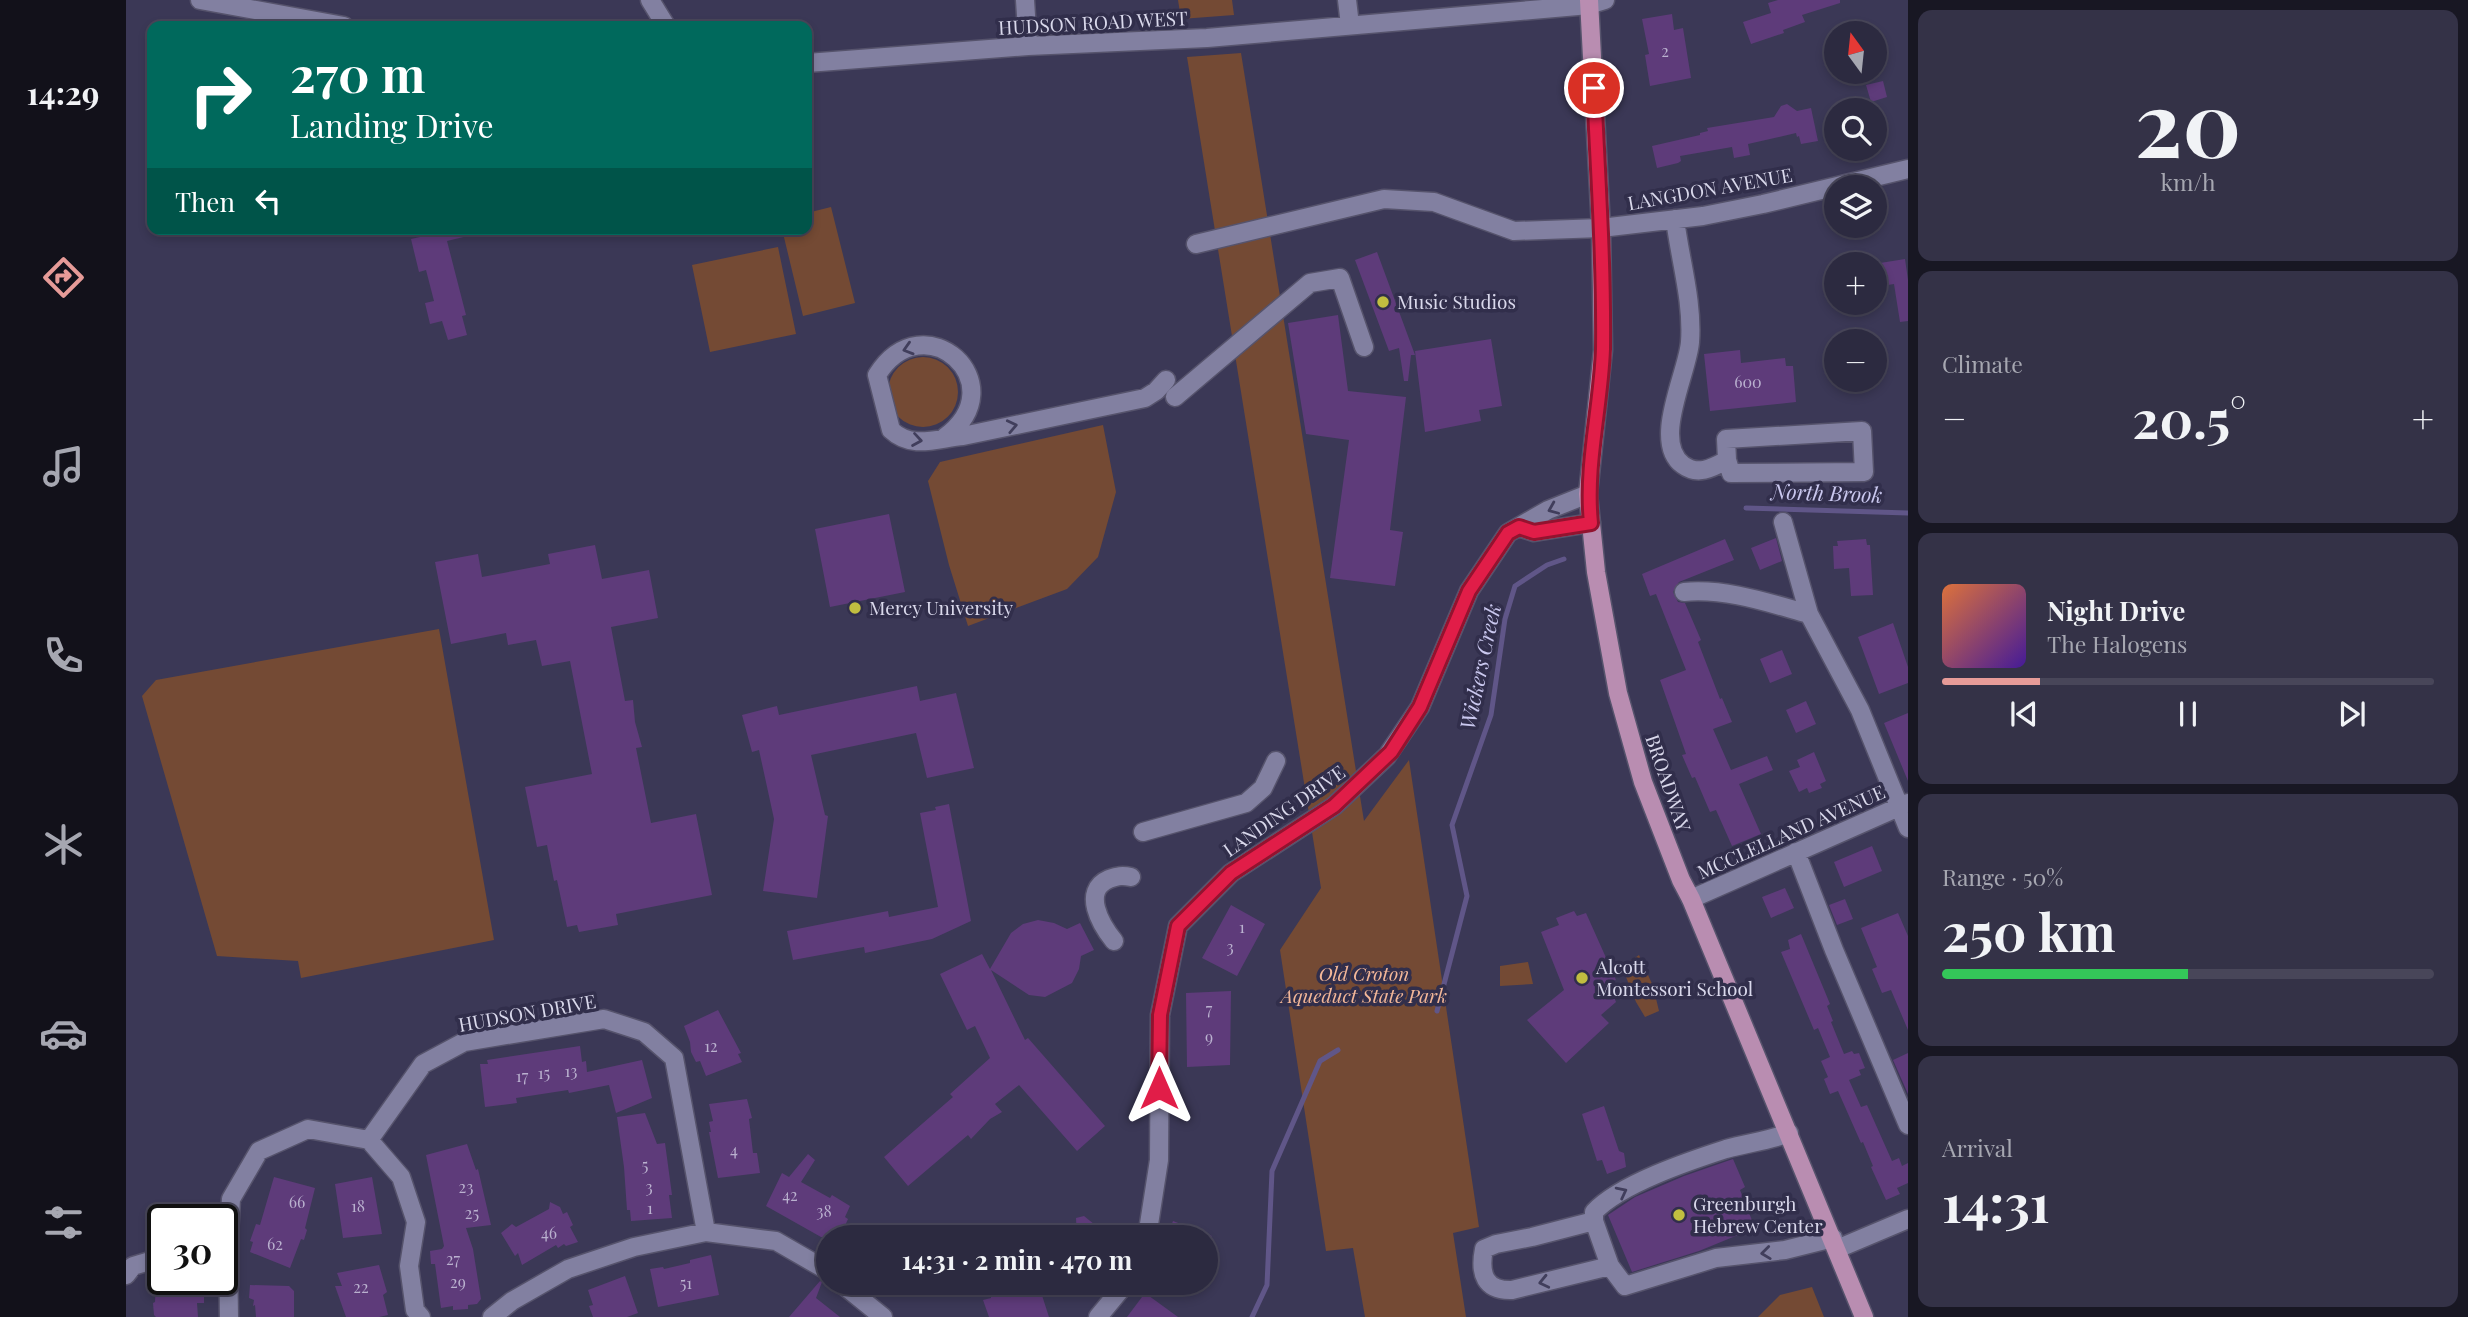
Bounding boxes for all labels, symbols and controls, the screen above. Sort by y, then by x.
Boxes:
street label: HUDSON ROAD WEST [998,4,1189,40]
north arrow [1824,21,1886,84]
map controls [1824,21,1887,392]
text: 270 m [290,40,425,105]
house number: 2 [1661,40,1669,61]
icon: right [175,49,266,140]
pin [1564,58,1624,118]
text: 20 [2135,60,2241,181]
icon: arrive [1575,69,1613,107]
text: 14:29 [27,70,99,113]
button: search [1824,98,1887,161]
text: Landing Drive [290,103,494,146]
street label: LANGDON AVENUE [1625,161,1794,215]
text: km/h [2160,166,2216,197]
button: layers [1824,175,1887,238]
icon: left [249,182,287,220]
text: Then [175,184,235,219]
button: + [1824,252,1887,315]
icon: directions [39,253,88,302]
place label: Music Studios [1397,288,1516,314]
marker: Music Studios [1375,294,1391,310]
button: − [1824,329,1887,392]
one-way arrow [903,340,915,355]
text: Climate [1942,348,2023,379]
house number: 600 [1734,371,1762,392]
text: 20.5° [2132,383,2246,452]
text: − [1942,392,1967,443]
text: + [2412,392,2434,443]
one-way arrow [1006,419,1018,434]
one-way arrow [911,432,923,447]
icon: music [39,442,88,491]
water label: North Brook [1769,476,1883,508]
one-way arrow [1548,501,1560,515]
text: Night Drive [2047,593,2185,628]
place label: Mercy University [869,594,1014,620]
marker: Mercy University [847,600,863,616]
water label: Wickers Creek [1452,601,1506,732]
text: The Halogens [2047,628,2187,659]
icon: phone [39,631,88,680]
icon: previous [2005,695,2043,733]
icon: pause [2169,695,2207,733]
icon: next [2333,695,2371,733]
street label: BROADWAY [1640,731,1698,835]
street label: LANDING DRIVE [1217,758,1350,862]
street label: MCCLELLAND AVENUE [1693,778,1889,884]
icon: climate [39,820,88,869]
text: Range · 50% [1942,861,2063,892]
text: 250 km [1942,896,2116,965]
house number: 1 [1239,916,1245,937]
house number: 3 [1226,936,1234,957]
place label: Alcott Montessori School [1595,953,1754,1001]
park label: Old Croton Aqueduct State Park [1279,960,1447,1008]
marker: Alcott Montessori School [1574,970,1590,986]
street label: HUDSON DRIVE [456,987,598,1037]
house number: 7 [1206,998,1213,1019]
icon: car [39,1009,88,1058]
house number: 9 [1205,1026,1213,1047]
house number: 12 [704,1035,718,1056]
position arrow [1122,1051,1196,1125]
house number: 13 [565,1060,577,1081]
house number: 15 [538,1062,550,1083]
house number: 17 [516,1065,529,1086]
text: Arrival [1942,1132,2013,1163]
house number: 4 [730,1139,738,1160]
house number: 5 [642,1154,648,1175]
text: 14:31 [1942,1167,2050,1236]
house number: 23 [459,1176,473,1197]
house number: 3 [645,1176,653,1197]
house number: 42 [782,1184,798,1205]
one-way arrow [1614,1186,1627,1200]
place label: Greenburgh Hebrew Center [1693,1190,1823,1238]
house number: 66 [289,1191,305,1212]
house number: 18 [351,1195,365,1216]
house number: 1 [647,1197,653,1218]
icon: filters [39,1198,88,1247]
house number: 38 [816,1200,832,1221]
house number: 25 [465,1202,479,1223]
speed limit sign: 30 [147,1204,238,1295]
marker: Greenburgh Hebrew Center [1671,1207,1687,1223]
house number: 46 [541,1222,557,1243]
house number: 62 [267,1233,283,1254]
text: 14:31 · 2 min · 470 m [902,1242,1132,1277]
one-way arrow [1760,1245,1772,1260]
house number: 27 [446,1248,461,1269]
house number: 29 [450,1271,466,1292]
house number: 51 [680,1272,692,1293]
one-way arrow [1538,1274,1550,1288]
house number: 22 [353,1276,369,1297]

